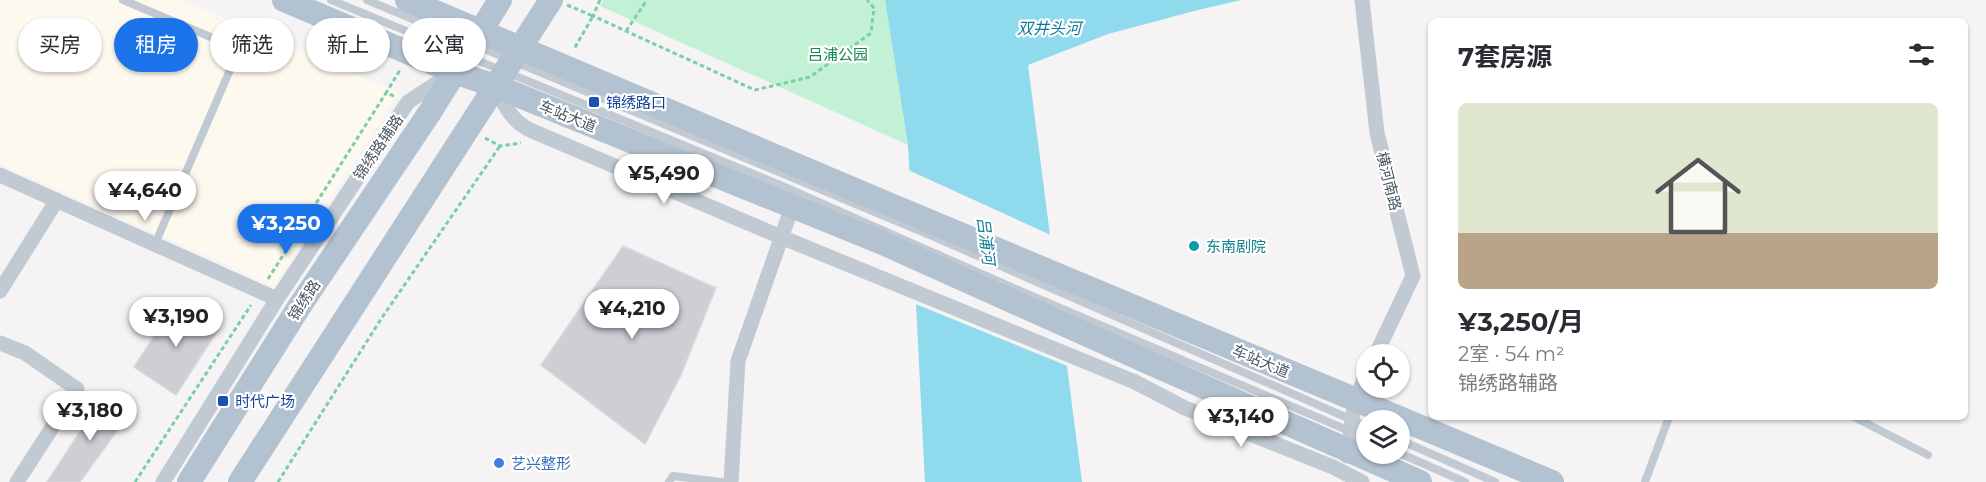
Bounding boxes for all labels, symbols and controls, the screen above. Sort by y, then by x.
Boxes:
chip: 买房 [18,18,102,72]
chip: 租房 [114,18,198,72]
chip: 筛选 [210,18,294,72]
chip: 新上 [306,18,390,72]
chip: 公寓 [402,18,486,72]
water label: 双井头河 [1017,19,1084,38]
icon: filters [1905,38,1938,71]
text: 7套房源 [1458,41,1552,73]
park label: 吕浦公园 [808,45,868,64]
place label: 锦绣路口 [606,93,666,112]
marker: 锦绣路口 [587,95,601,109]
street label: 车站大道 [537,96,599,136]
street label: 锦绣路辅路 [349,111,407,183]
icon: home [1644,142,1752,250]
street label: 横河南路 [1373,150,1405,212]
pin: ¥5,490 [615,154,713,205]
text: ¥5,490 [628,161,700,185]
pin: ¥4,640 [96,171,194,222]
text: ¥4,640 [108,178,182,202]
pin: ¥3,250 [237,204,335,255]
text: ¥3,250 [251,211,321,235]
water label: 吕浦河 [974,216,999,269]
place label: 东南剧院 [1206,237,1266,256]
marker: 东南剧院 [1187,239,1201,253]
street label: 锦绣路 [284,276,324,324]
pin: ¥4,210 [583,289,681,340]
text: ¥4,210 [598,296,666,320]
pin: ¥3,190 [127,297,225,348]
text: ¥3,190 [143,304,209,328]
text: ¥3,250/月 [1458,306,1584,338]
street label: 车站大道 [1230,341,1292,381]
text: 2室 · 54 m² [1458,342,1564,366]
map controls [1356,344,1410,464]
button: locate [1356,344,1410,398]
text: 锦绣路辅路 [1458,371,1558,395]
pin: ¥3,180 [41,391,139,442]
place label: 时代广场 [235,392,295,411]
marker: 时代广场 [216,394,230,408]
pin: ¥3,140 [1192,397,1290,448]
text: ¥3,180 [57,398,123,422]
text: ¥3,140 [1208,404,1274,428]
button: layers [1356,410,1410,464]
place label: 艺兴整形 [511,454,571,473]
marker: 艺兴整形 [492,456,506,470]

